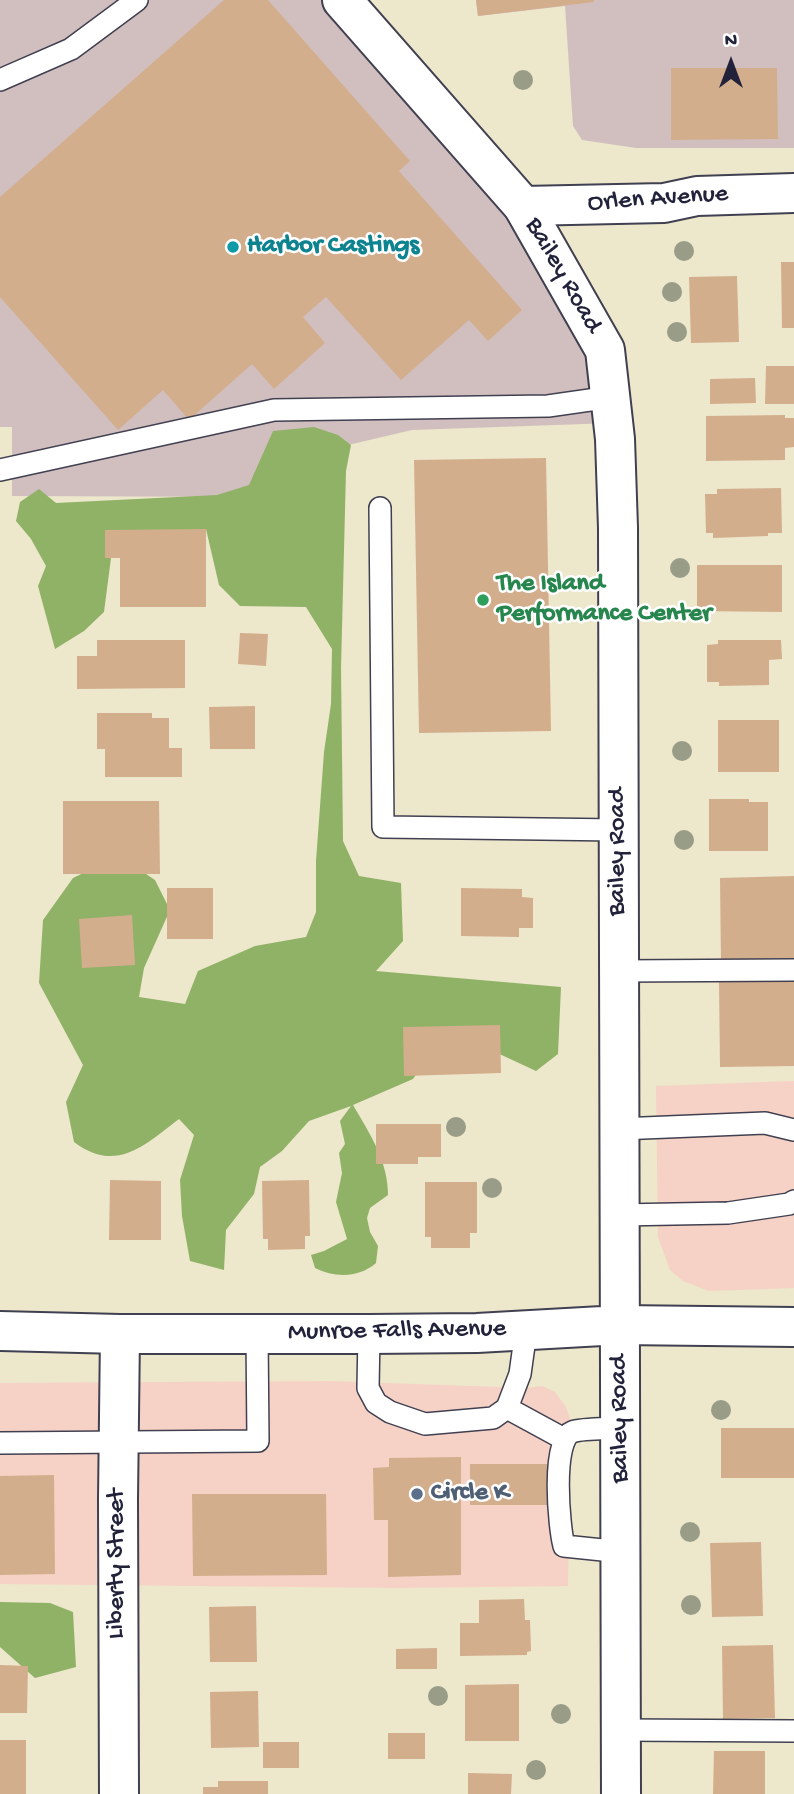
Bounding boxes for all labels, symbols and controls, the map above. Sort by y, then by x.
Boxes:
north arrow [696,28,766,98]
text: N [725,30,737,53]
street label: Orlen Avenue [587,180,729,220]
street label: Bailey Road [516,213,608,339]
place label: Harbor Castings [247,231,419,263]
marker: Harbor Castings [225,239,241,255]
place label: The Island Performance Center [497,569,711,630]
marker: The Island Performance Center [475,592,491,608]
street label: Bailey Road [603,788,635,916]
street label: Munroe Falls Avenue [288,1315,506,1349]
street label: Bailey Road [604,1355,638,1483]
place label: Circle K [431,1478,508,1510]
marker: Circle K [409,1486,425,1502]
street label: Liberty Street [102,1489,134,1639]

